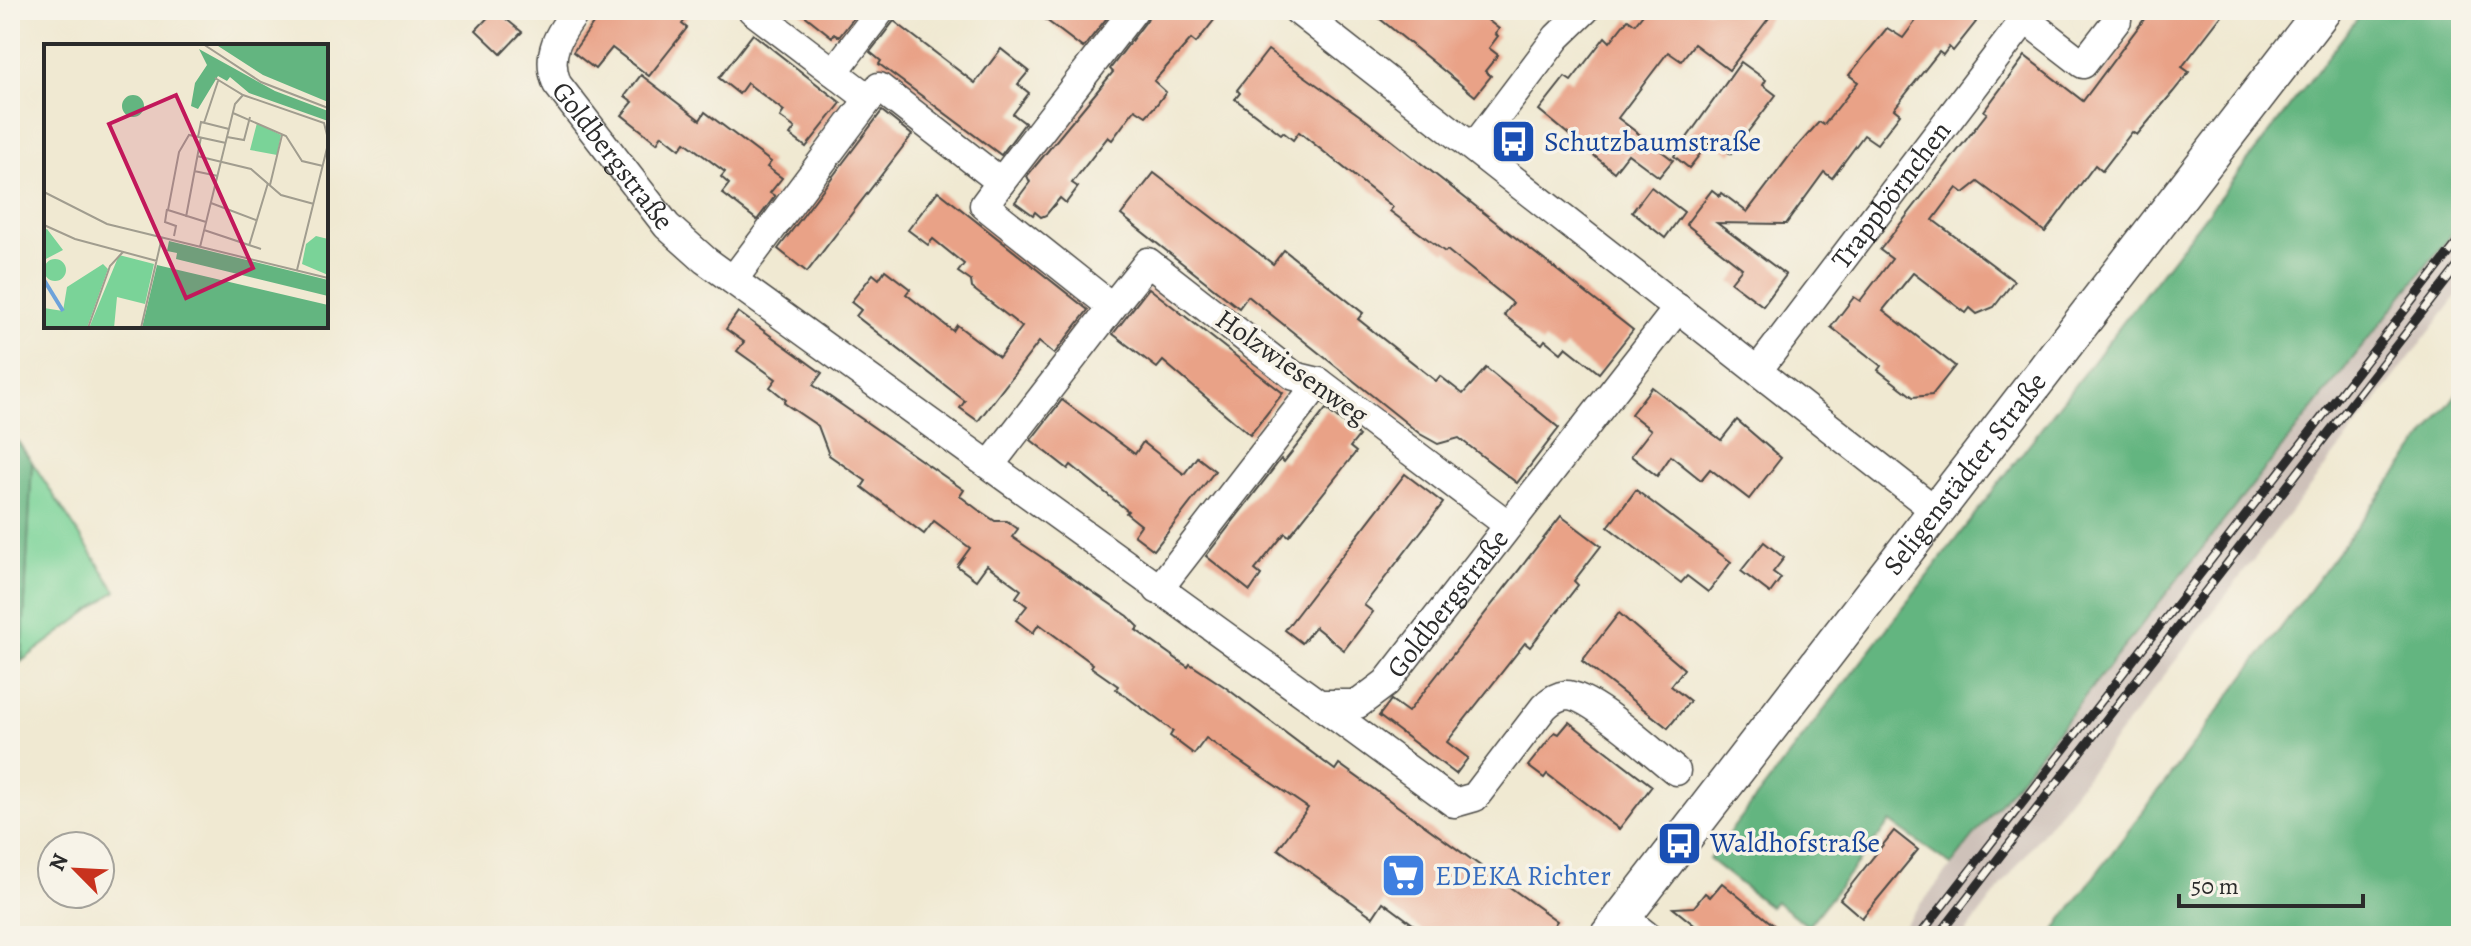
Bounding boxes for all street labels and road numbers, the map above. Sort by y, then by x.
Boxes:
street label: Goldbergstraße [543,74,682,238]
street label: Trappbörnchen [1823,113,1960,277]
street label: Holzwiesenweg [1208,300,1376,434]
street label: Seligenstädter Straße [1874,364,2055,583]
street label: Goldbergstraße [1378,522,1518,686]

